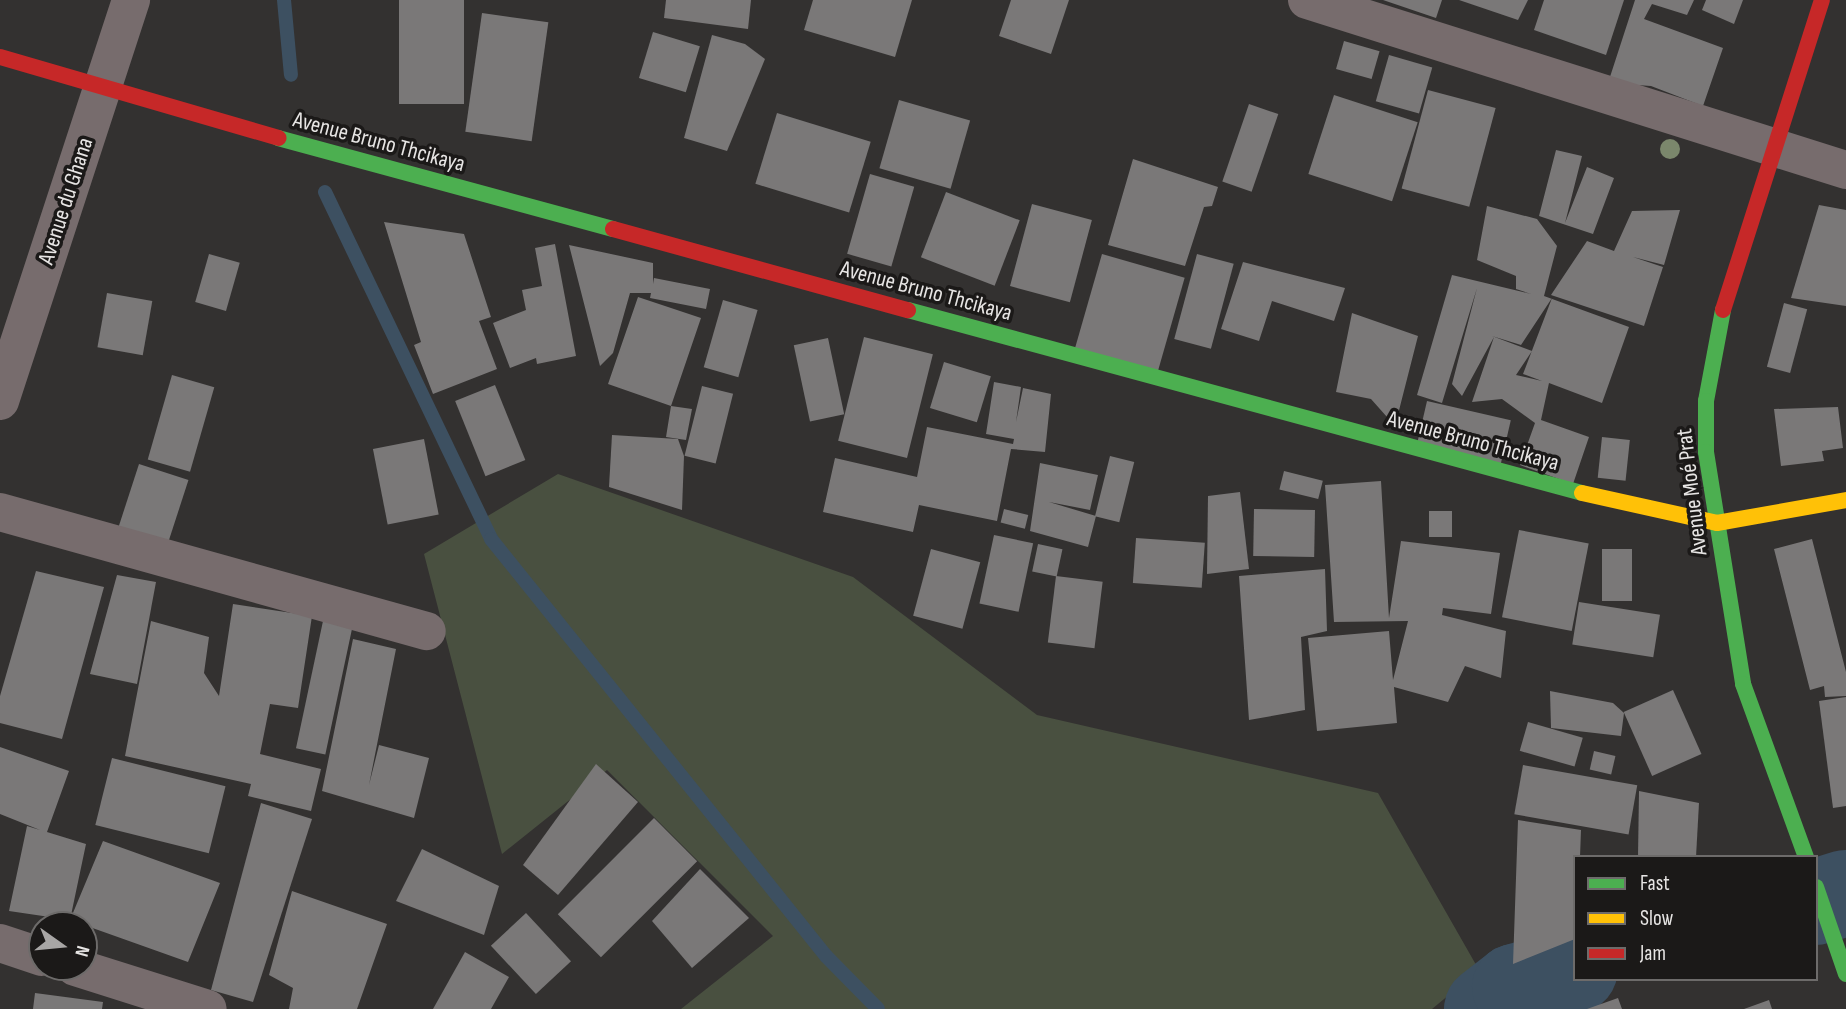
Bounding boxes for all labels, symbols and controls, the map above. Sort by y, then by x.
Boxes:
street label: Avenue Bruno Thcikaya [290,106,468,178]
street label: Avenue du Ghana [33,134,99,268]
street label: Avenue Bruno Thcikaya [837,255,1015,327]
street label: Avenue Bruno Thcikaya [1384,405,1562,477]
street label: Avenue Moé Prat [1671,427,1713,557]
legend [1573,855,1818,981]
text: Fast [1640,871,1670,896]
text: Slow [1640,906,1673,931]
north arrow [28,911,98,981]
text: Jam [1640,941,1666,966]
text: N [69,943,94,959]

